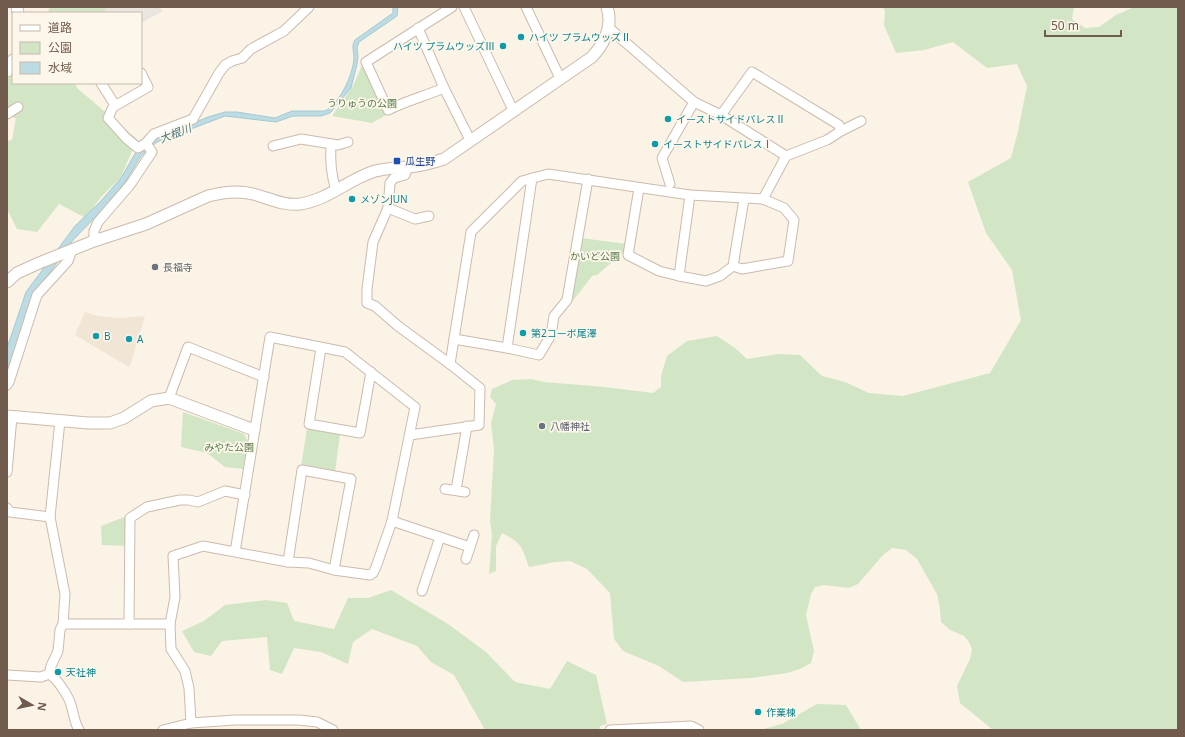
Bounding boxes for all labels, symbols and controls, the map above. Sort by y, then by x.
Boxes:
legend [12,12,142,84]
scale bar [1045,12,1121,38]
text: 50 m [1051,17,1079,34]
text: 道路 [48,19,72,36]
place label: ハイツ プラムウッズⅡ [529,30,631,44]
marker: ハイツ プラムウッズⅡ [516,32,526,42]
text: 公園 [48,39,72,56]
place label: ハイツ プラムウッズⅢ [393,39,495,53]
marker: ハイツ プラムウッズⅢ [498,41,508,51]
text: 水域 [48,59,72,76]
park label: うりゅうの公園 [327,96,397,110]
place label: イーストサイドパレスⅡ [676,112,786,126]
marker: イーストサイドパレスⅡ [663,114,673,124]
water label: 大根川 [157,120,194,146]
place label: イーストサイドパレスⅠ [663,137,773,151]
marker: イーストサイドパレスⅠ [650,139,660,149]
place label: 瓜生野 [405,154,435,168]
marker: 瓜生野 [392,156,402,166]
place label: メゾンJUN [360,192,408,206]
marker: メゾンJUN [347,194,357,204]
park label: かいど公園 [570,249,620,263]
place label: 長福寺 [163,260,193,274]
marker: 長福寺 [150,262,160,272]
place label: 第2コーポ尾澤 [531,326,597,340]
marker: 第2コーポ尾澤 [518,328,528,338]
place label: B [104,329,111,343]
marker: B [91,331,101,341]
place label: A [137,332,144,346]
marker: A [124,334,134,344]
place label: 八幡神社 [550,419,590,433]
marker: 八幡神社 [537,421,547,431]
park label: みやた公園 [204,440,254,454]
place label: 天社神 [66,665,96,679]
marker: 天社神 [53,667,63,677]
north arrow [12,685,52,725]
text: N [34,701,50,712]
place label: 作業棟 [766,705,796,719]
marker: 作業棟 [753,707,763,717]

